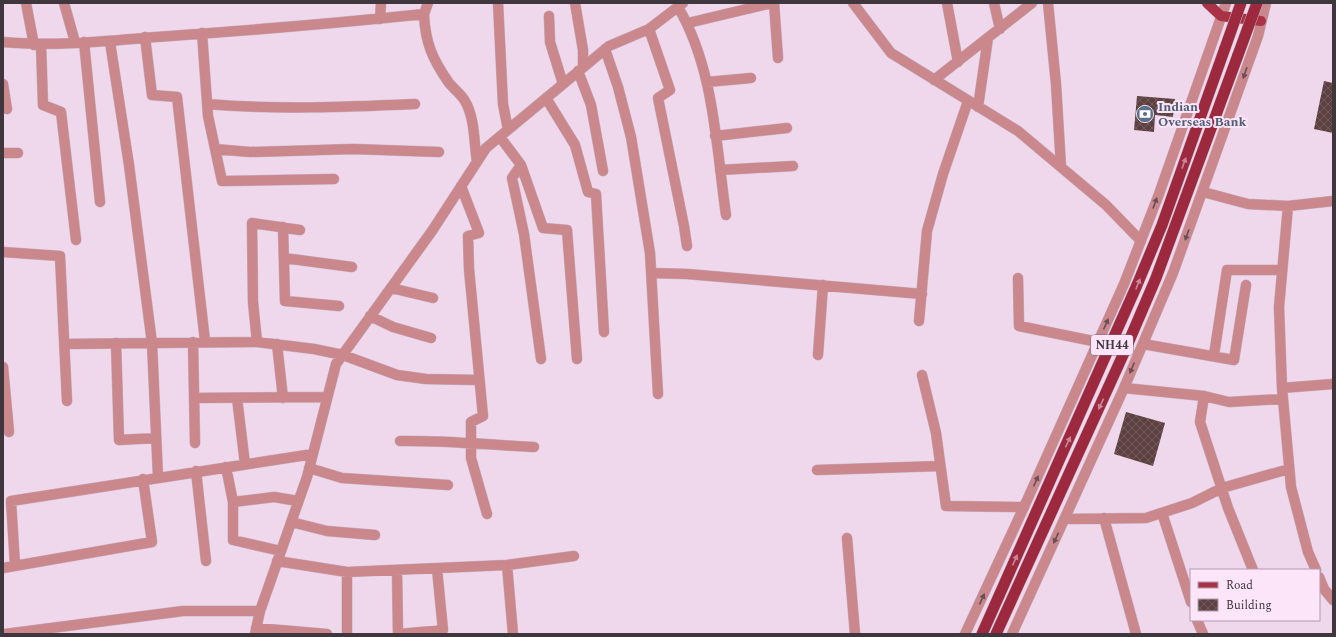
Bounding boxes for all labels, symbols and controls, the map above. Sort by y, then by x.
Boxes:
one-way arrow [1242,67,1248,79]
place label: Indian Overseas Bank [1158,97,1247,132]
bank icon: Indian Overseas Bank [1135,104,1155,124]
one-way arrow [1181,156,1187,168]
one-way arrow [1153,197,1159,209]
one-way arrow [1184,229,1190,241]
one-way arrow [1135,278,1141,290]
one-way arrow [1103,318,1109,329]
road number: NH44 [1091,335,1133,355]
one-way arrow [1129,363,1135,375]
one-way arrow [1098,398,1104,409]
one-way arrow [1065,436,1071,447]
one-way arrow [1033,475,1039,486]
one-way arrow [1053,532,1059,544]
one-way arrow [1012,554,1018,566]
legend [1190,569,1320,621]
text: Road [1226,576,1253,595]
one-way arrow [979,593,985,604]
text: Building [1226,596,1272,615]

